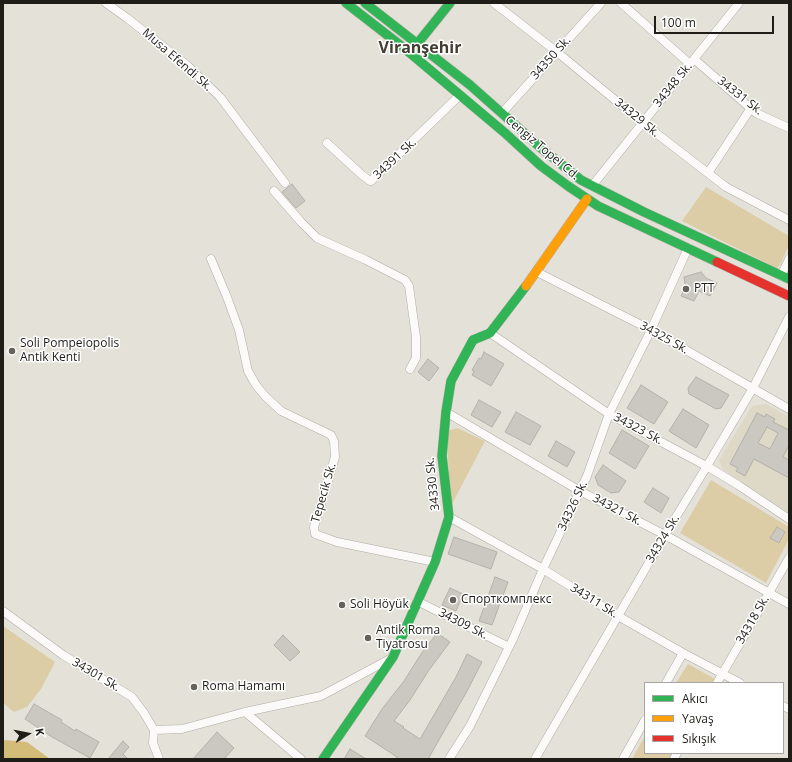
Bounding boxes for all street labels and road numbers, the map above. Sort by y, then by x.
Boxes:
street label: Musa Efendi Sk. [139,26,215,94]
street label: 34350 Sk. [528,33,574,83]
street label: 34348 Sk. [651,60,695,110]
street label: 34331 Sk. [715,74,765,118]
street label: 34329 Sk. [612,96,662,140]
street label: Cengiz Topel Cd. [502,113,582,183]
street label: 34391 Sk. [371,136,419,182]
street label: 34325 Sk. [637,319,691,357]
street label: 34323 Sk. [611,410,665,448]
street label: 34330 Sk. [423,457,443,511]
street label: Tepecik Sk. [309,461,339,525]
street label: 34326 Sk. [555,479,591,533]
street label: 34321 Sk. [590,491,644,529]
street label: 34324 Sk. [643,512,683,566]
street label: 34311 Sk. [568,581,620,621]
street label: 34318 Sk. [733,593,773,647]
street label: 34309 Sk. [436,605,490,643]
street label: 34301 Sk. [69,655,123,695]

